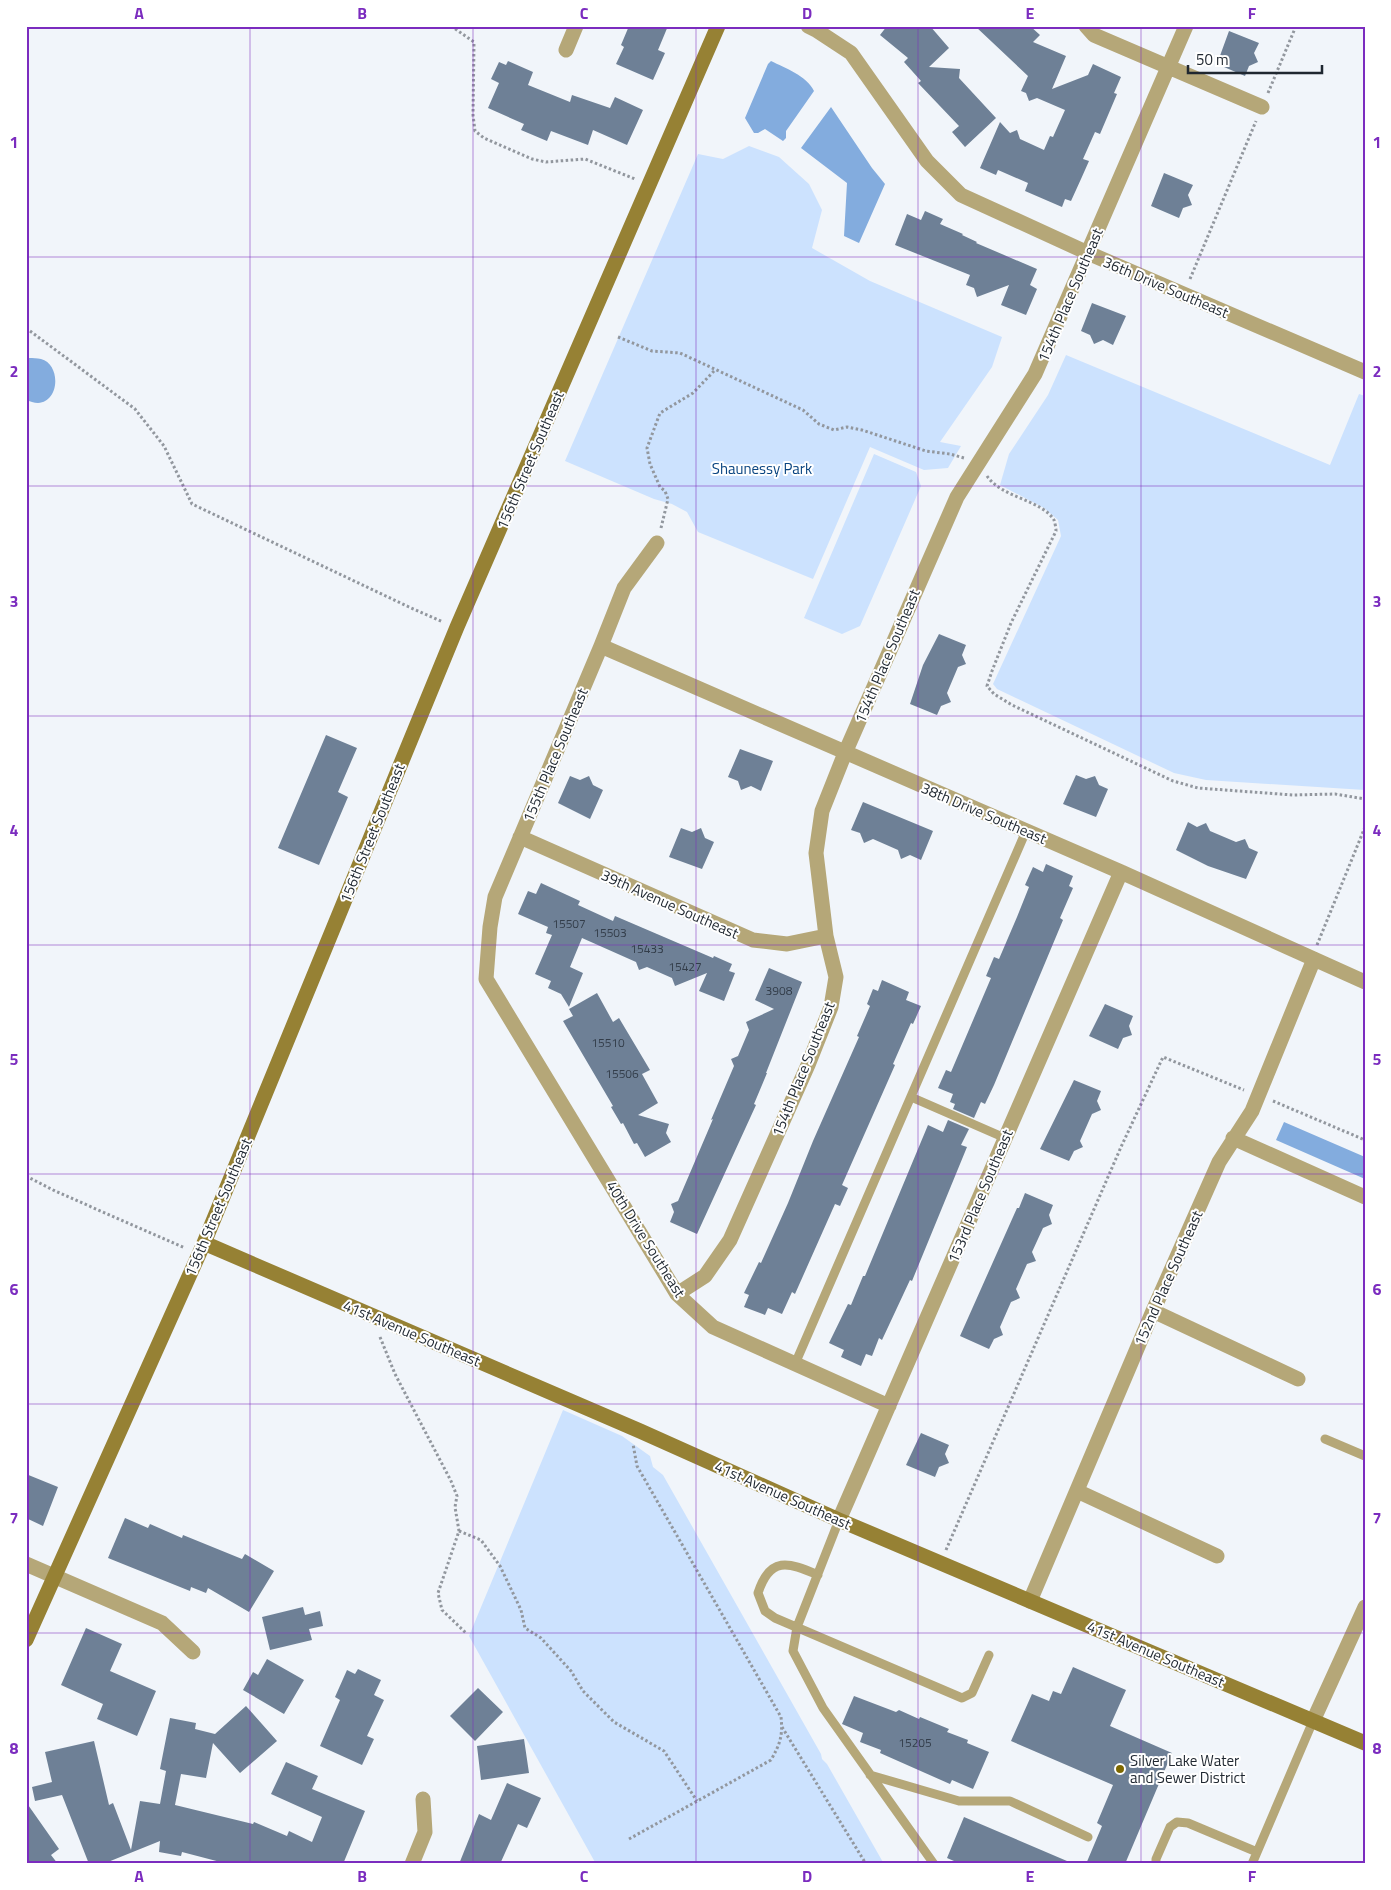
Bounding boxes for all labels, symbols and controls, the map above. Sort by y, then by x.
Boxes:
text: A [134,1,144,25]
text: B [357,1,367,25]
text: C [580,1,589,25]
text: D [802,1,812,25]
text: E [1026,1,1035,25]
text: F [1248,1,1257,25]
scale bar [1188,42,1322,74]
text: 50 m [1196,48,1229,71]
text: 1 [10,130,18,154]
text: 1 [1373,130,1381,154]
street label: 154th Place Southeast [1031,224,1109,366]
street label: 36th Drive Southeast [1100,250,1233,324]
text: 2 [10,359,18,383]
text: 2 [1373,359,1381,383]
street label: 156th Street Southeast [490,387,570,533]
park label: Shaunessy Park [712,457,812,480]
street label: 154th Place Southeast [848,585,926,727]
text: 3 [10,589,18,613]
text: 3 [1373,589,1381,613]
street label: 155th Place Southeast [516,684,594,826]
street label: 156th Street Southeast [334,759,411,906]
street label: 38th Drive Southeast [918,776,1051,850]
text: 4 [10,818,19,842]
text: 4 [1373,818,1382,842]
street label: 39th Avenue Southeast [598,863,743,945]
house number: 15507 [552,914,586,933]
house number: 15503 [593,923,627,942]
house number: 15433 [630,939,664,958]
house number: 15427 [668,957,702,976]
house number: 3908 [766,981,793,1000]
street label: 154th Place Southeast [765,997,841,1140]
house number: 15510 [591,1033,625,1052]
text: 5 [10,1047,19,1071]
text: 5 [1373,1047,1382,1071]
house number: 15506 [605,1064,639,1083]
street label: 153rd Place Southeast [941,1125,1019,1266]
street label: 156th Street Southeast [178,1134,258,1280]
street label: 40th Drive Southeast [601,1176,692,1303]
street label: 152nd Place Southeast [1128,1206,1209,1350]
text: 6 [10,1277,19,1301]
text: 6 [1373,1277,1382,1301]
street label: 41st Avenue Southeast [340,1294,485,1373]
street label: 41st Avenue Southeast [711,1455,856,1536]
text: 7 [10,1506,18,1530]
text: 7 [1373,1506,1381,1530]
street label: 41st Avenue Southeast [1084,1615,1229,1694]
house number: 15205 [898,1733,932,1752]
text: 8 [10,1736,19,1760]
text: 8 [1373,1736,1382,1760]
place label: Silver Lake Water and Sewer District [1130,1749,1246,1789]
marker: Silver Lake Water and Sewer District [1114,1763,1126,1775]
text: A [134,1864,144,1888]
text: B [357,1864,367,1888]
text: C [580,1864,589,1888]
text: D [802,1864,812,1888]
text: E [1026,1864,1035,1888]
text: F [1248,1864,1257,1888]

